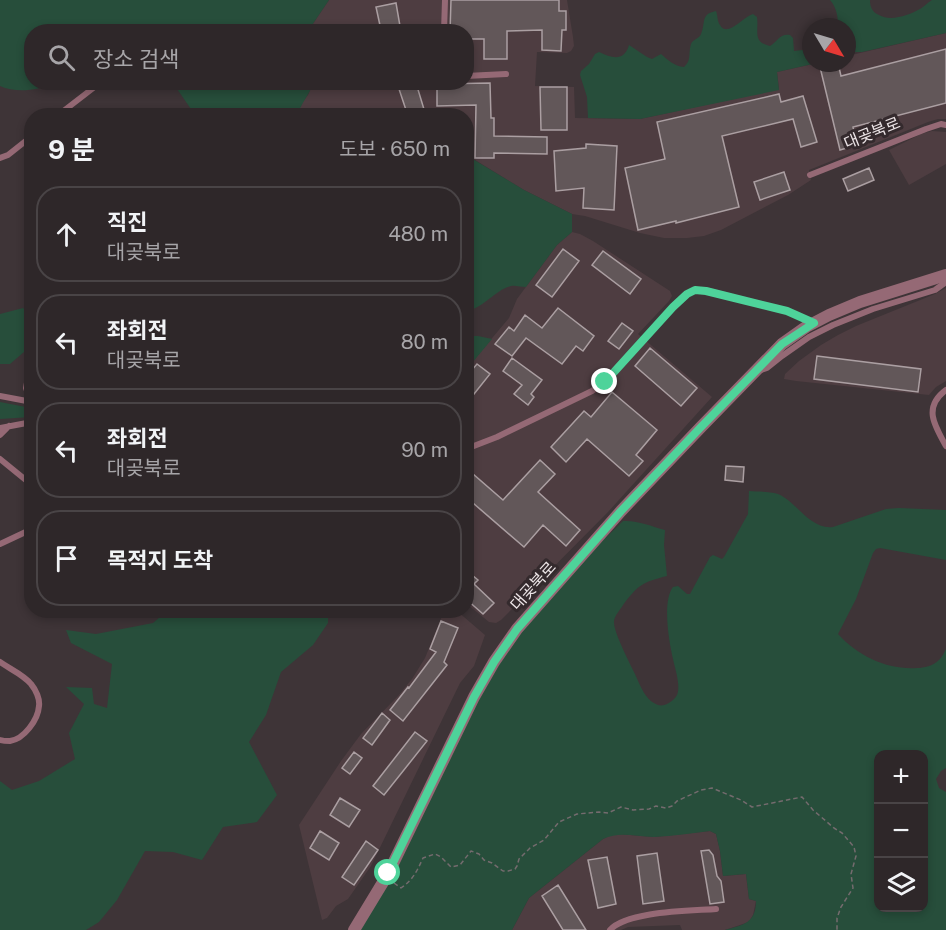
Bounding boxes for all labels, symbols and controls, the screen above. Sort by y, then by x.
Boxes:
north arrow [802,18,856,72]
search box [24,24,474,90]
icon: search [45,41,78,74]
text: 장소 검색 [93,46,179,72]
street label: 대곶북로 [841,113,903,153]
text: 9 분 [48,134,95,165]
text: 도보 · 650 m [339,137,450,161]
text: 직진 [107,209,147,235]
icon: ahead [50,218,83,251]
text: 480 m [388,222,448,246]
text: 대곶북로 [107,240,181,264]
text: 좌회전 [107,317,168,343]
icon: left [50,326,83,359]
text: 80 m [401,330,448,354]
text: 대곶북로 [107,348,181,372]
route end [591,368,617,394]
text: 좌회전 [107,425,168,451]
icon: left [50,434,83,467]
text: 90 m [401,438,448,462]
text: 대곶북로 [107,456,181,480]
icon: arrive [50,542,83,575]
text: 목적지 도착 [107,547,213,573]
street label: 대곶북로 [506,558,560,614]
map controls [874,750,928,912]
button: + [874,750,928,804]
button: − [874,804,928,858]
button: layers [874,858,928,912]
route start [374,859,400,885]

